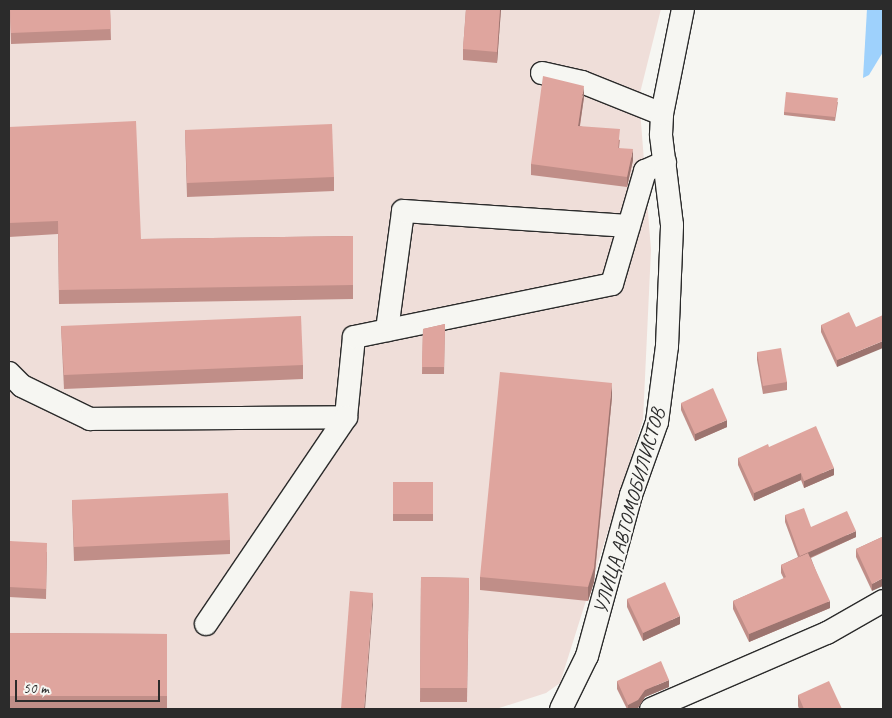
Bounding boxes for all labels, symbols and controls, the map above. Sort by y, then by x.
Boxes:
street label: УЛИЦА АВТОМОБИЛИСТОВ [588,406,670,616]
scale bar [18,670,162,702]
text: 50 m [23,679,49,698]

